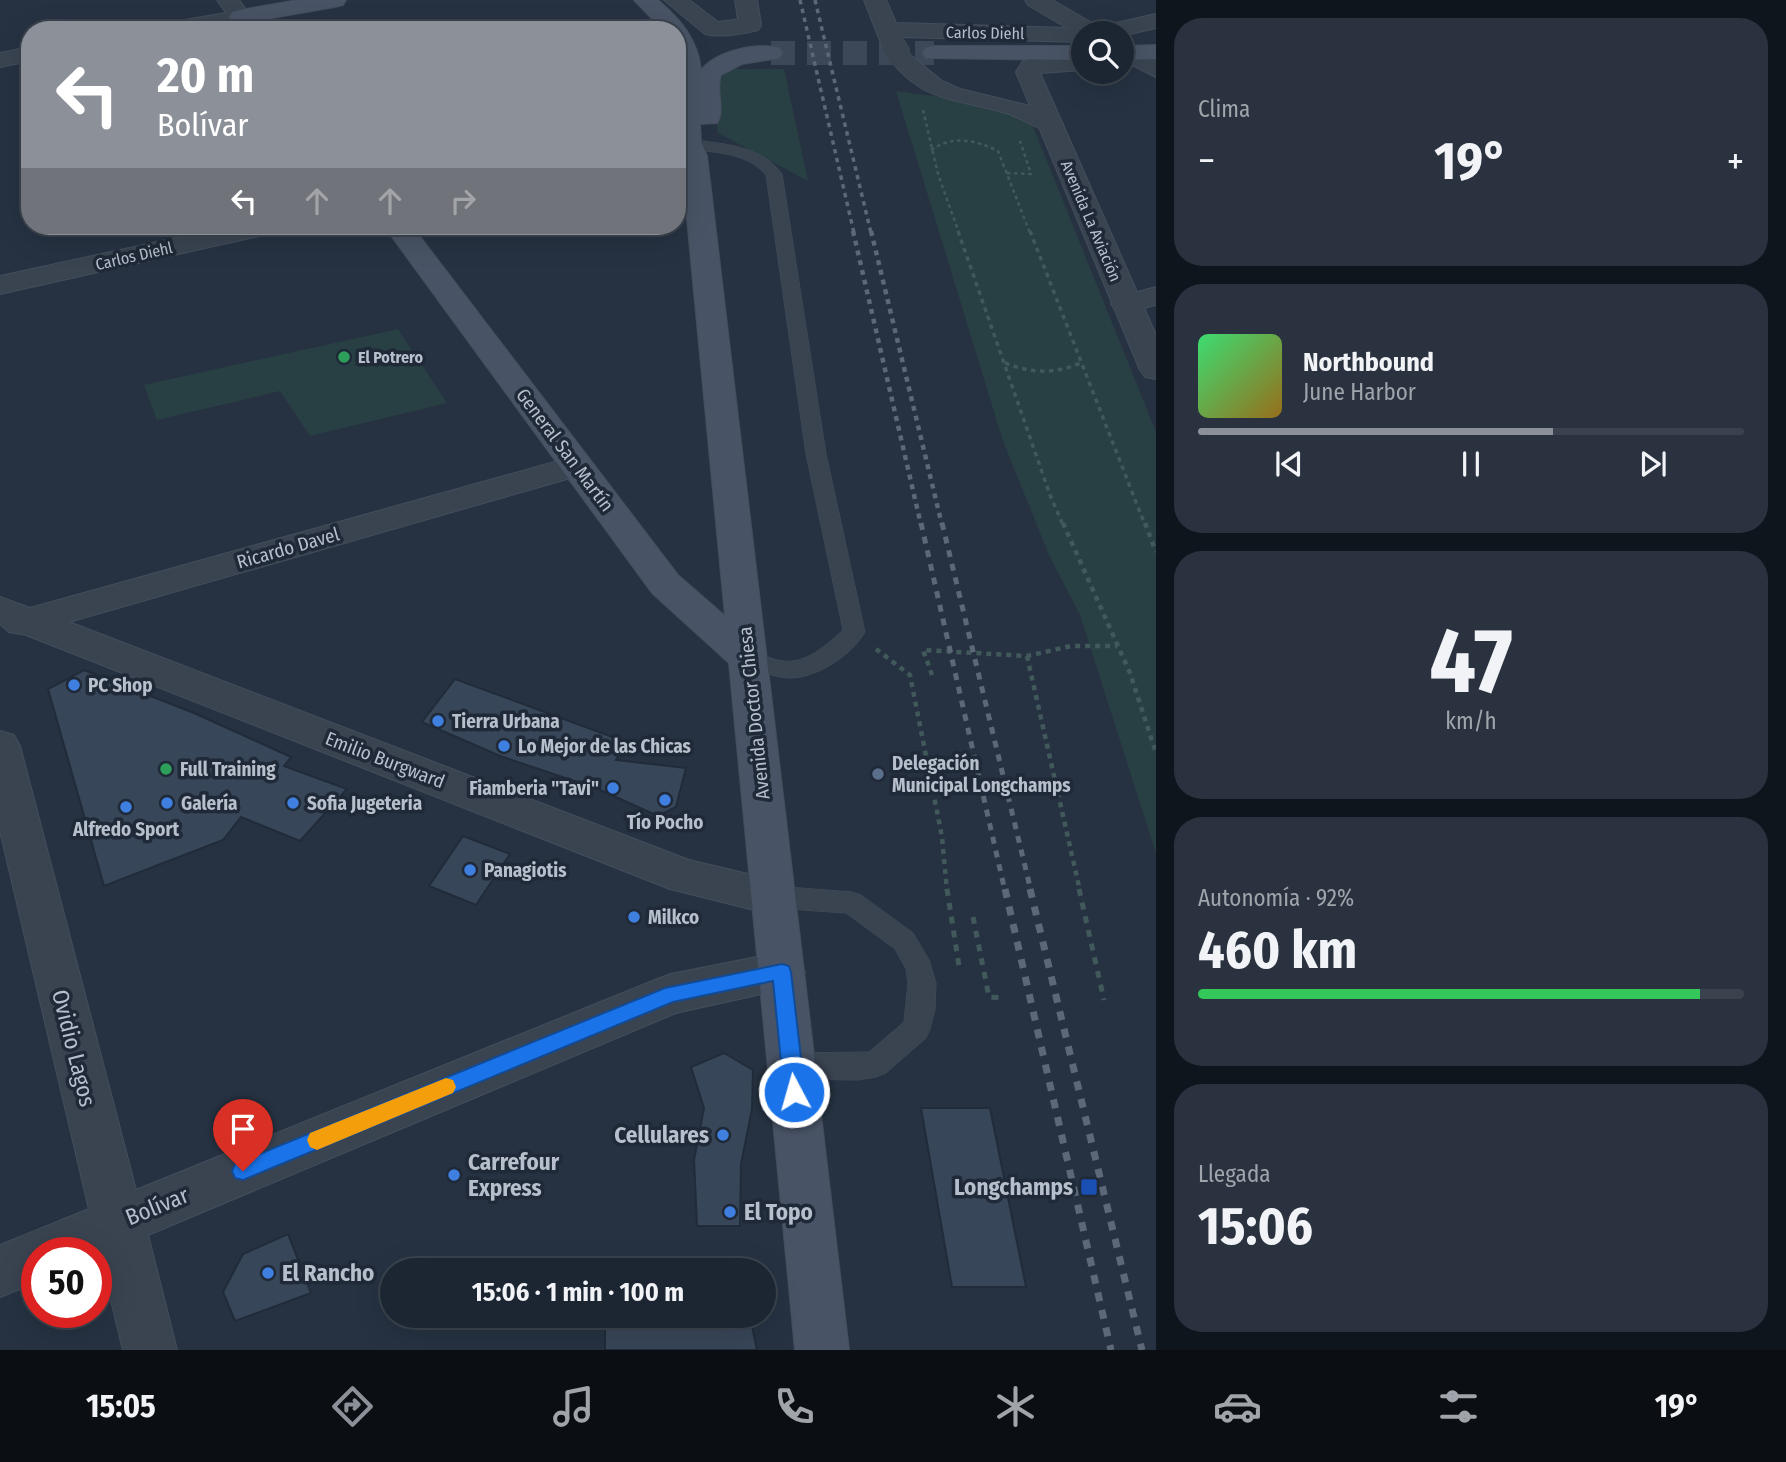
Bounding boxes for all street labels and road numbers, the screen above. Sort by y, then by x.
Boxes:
street label: Carlos Diehl [946,23,1024,43]
street label: Avenida La Aviación [1057,158,1125,284]
street label: Carlos Diehl [94,238,174,274]
street label: General San Martín [511,384,619,516]
street label: Ricardo Davel [234,522,342,574]
street label: Avenida Doctor Chiesa [733,625,775,801]
street label: Emilio Burgward [322,727,448,793]
street label: Ovidio Lagos [46,987,102,1110]
street label: Bolívar [121,1181,193,1231]

